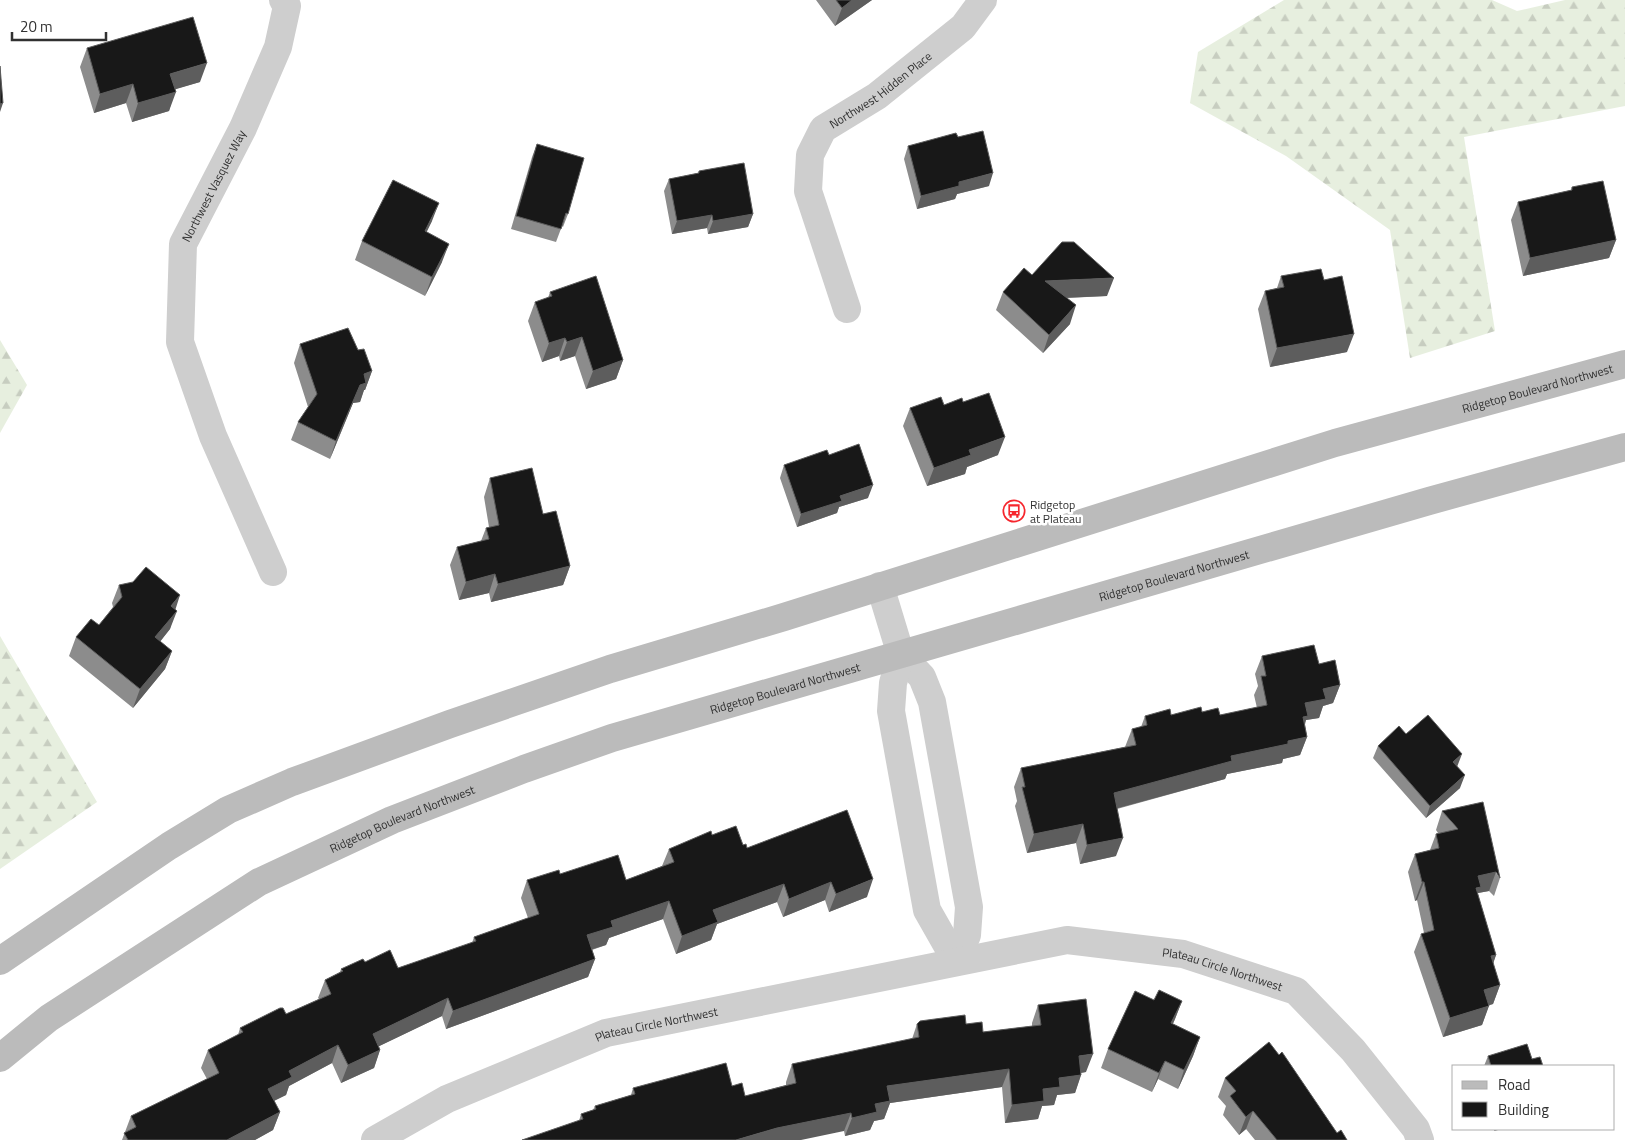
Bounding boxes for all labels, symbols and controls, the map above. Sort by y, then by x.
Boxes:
scale bar [12,10,106,42]
text: 20 m [20,15,53,38]
street label: Northwest Hidden Place [825,46,936,133]
street label: Northwest Vasquez Way [176,126,250,245]
street label: Ridgetop Boulevard Northwest [1460,358,1616,418]
place label: Ridgetop at Plateau [1030,495,1081,528]
bus stop icon: Ridgetop at Plateau [1002,499,1026,523]
street label: Ridgetop Boulevard Northwest [1096,544,1252,606]
street label: Ridgetop Boulevard Northwest [707,657,863,719]
street label: Ridgetop Boulevard Northwest [326,779,478,857]
street label: Plateau Circle Northwest [1161,942,1286,996]
street label: Plateau Circle Northwest [592,1001,720,1046]
legend [1452,1065,1615,1130]
text: Road [1498,1073,1530,1096]
text: Building [1498,1098,1549,1121]

